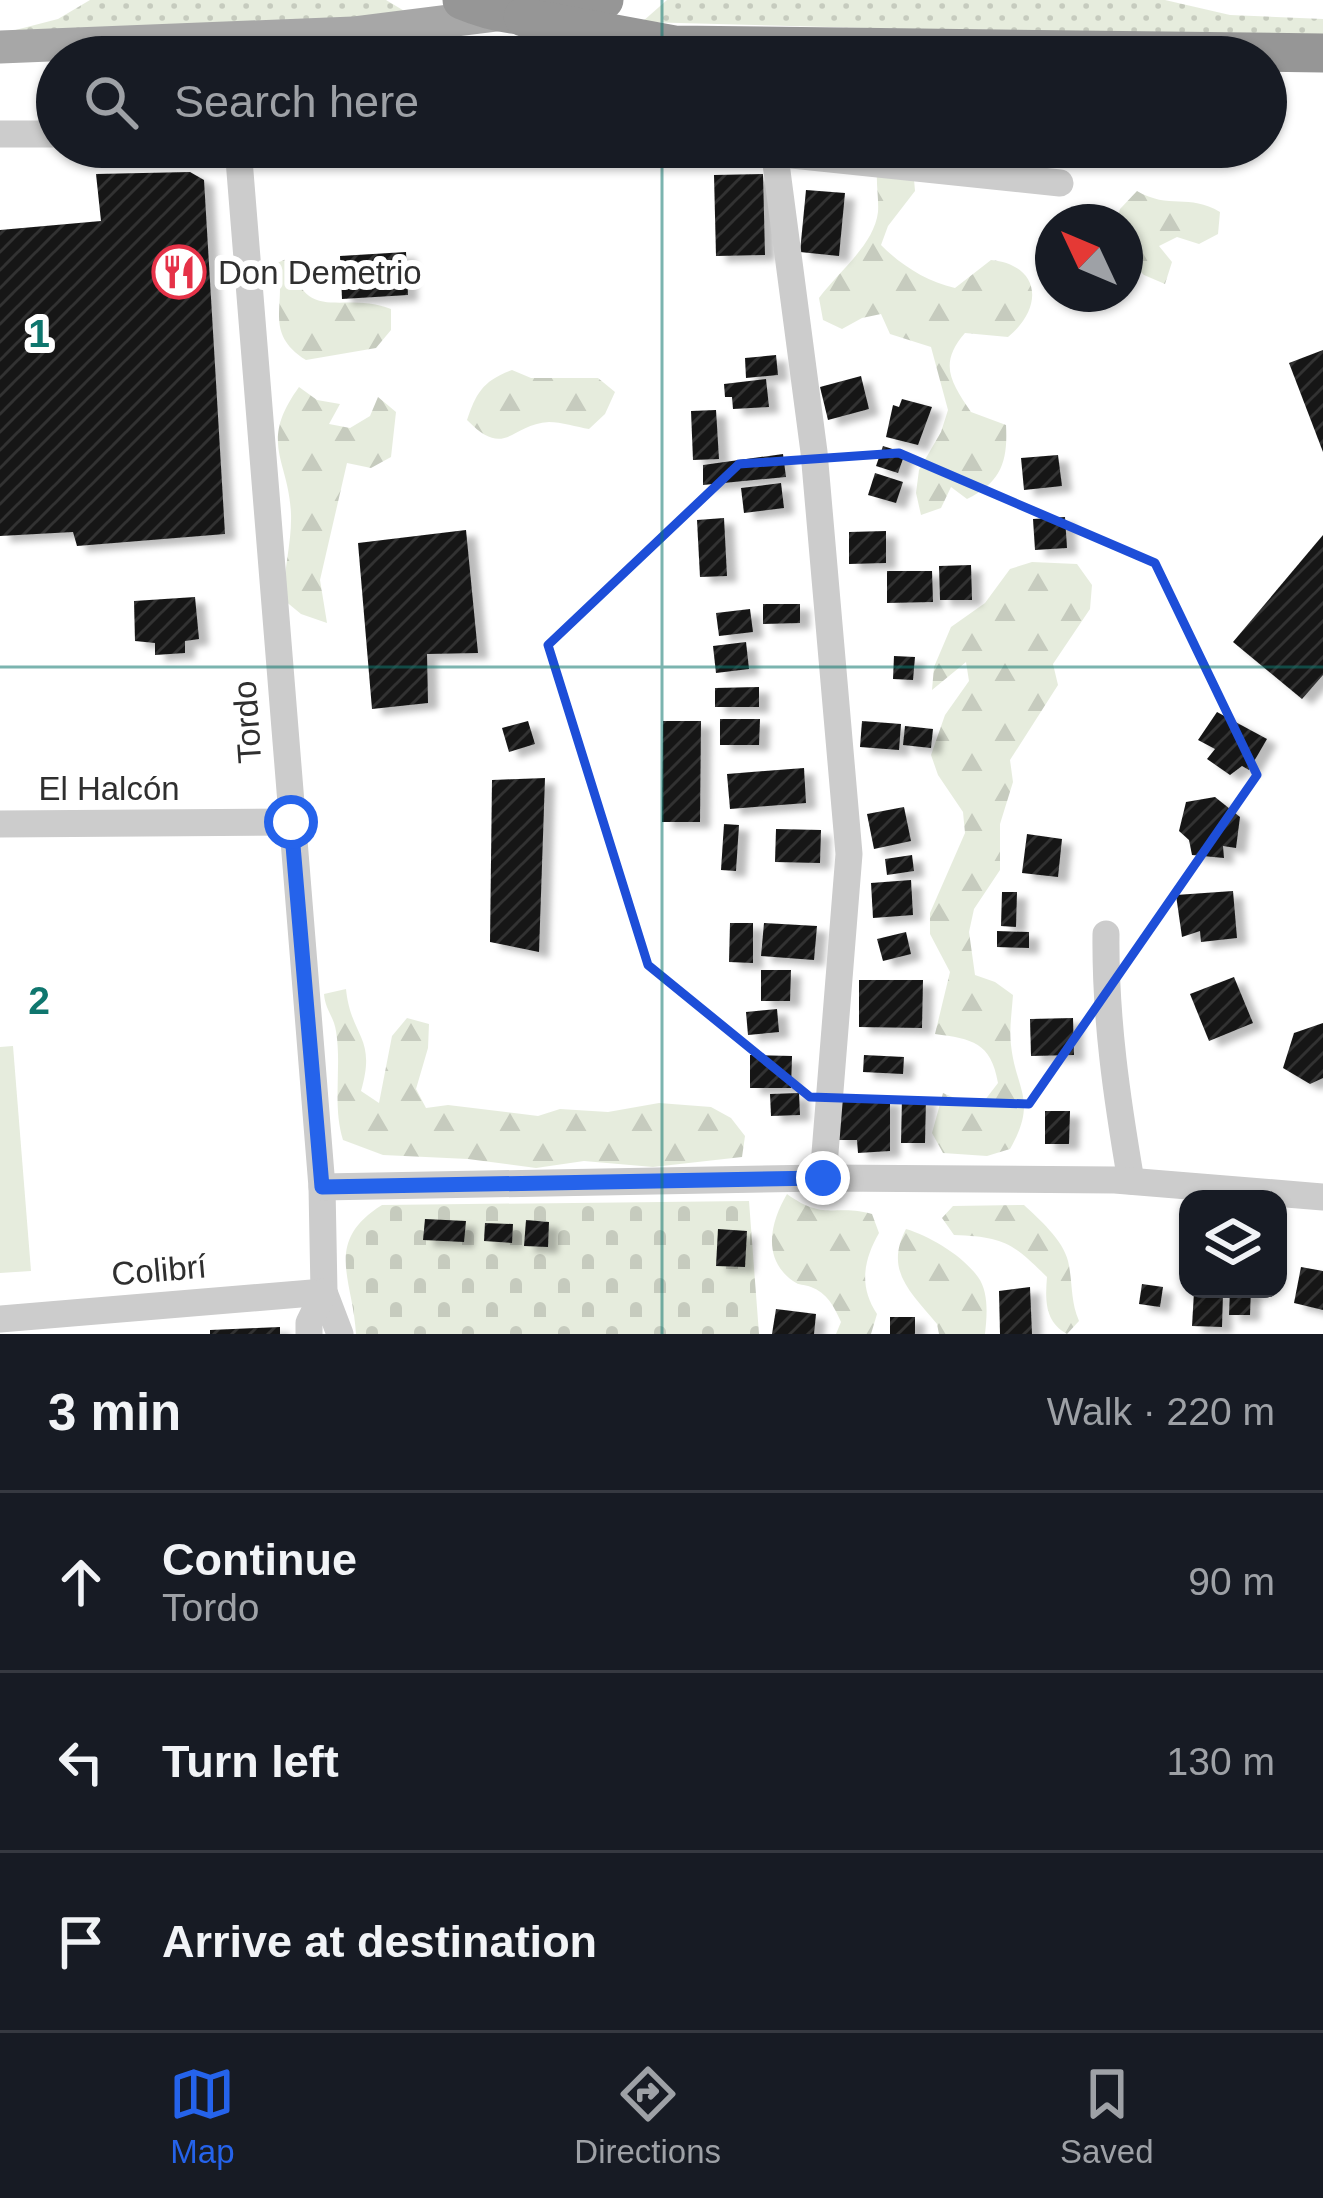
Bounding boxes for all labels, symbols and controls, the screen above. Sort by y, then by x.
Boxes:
search box [36,36,1287,168]
icon: search [78,69,144,135]
text: Search here [174,76,419,127]
north arrow [1035,204,1143,312]
restaurant icon: Don Demetrio [151,244,207,300]
place label: Don Demetrio [218,254,422,291]
text: 1 [28,312,50,355]
street label: Tordo [226,680,268,764]
street label: El Halcón [38,770,180,807]
route start [264,795,318,849]
text: 2 [28,979,50,1022]
route end [796,1151,850,1205]
map controls [1179,1190,1287,1298]
button: layers [1179,1190,1287,1298]
street label: Colibrí [110,1247,208,1293]
text: 3 min [48,1384,181,1441]
text: Walk · 220 m [1047,1390,1275,1433]
text: Continue [162,1534,357,1585]
icon: ahead [48,1549,114,1615]
text: 90 m [1188,1560,1275,1603]
text: Tordo [162,1586,260,1629]
icon: left [48,1729,114,1795]
text: Turn left [162,1736,339,1787]
text: 130 m [1167,1740,1275,1783]
icon: arrive [48,1909,114,1975]
text: Arrive at destination [162,1916,597,1967]
tab: Map [169,2061,235,2171]
tab: Directions [574,2061,721,2171]
tab: Saved [1060,2061,1154,2171]

